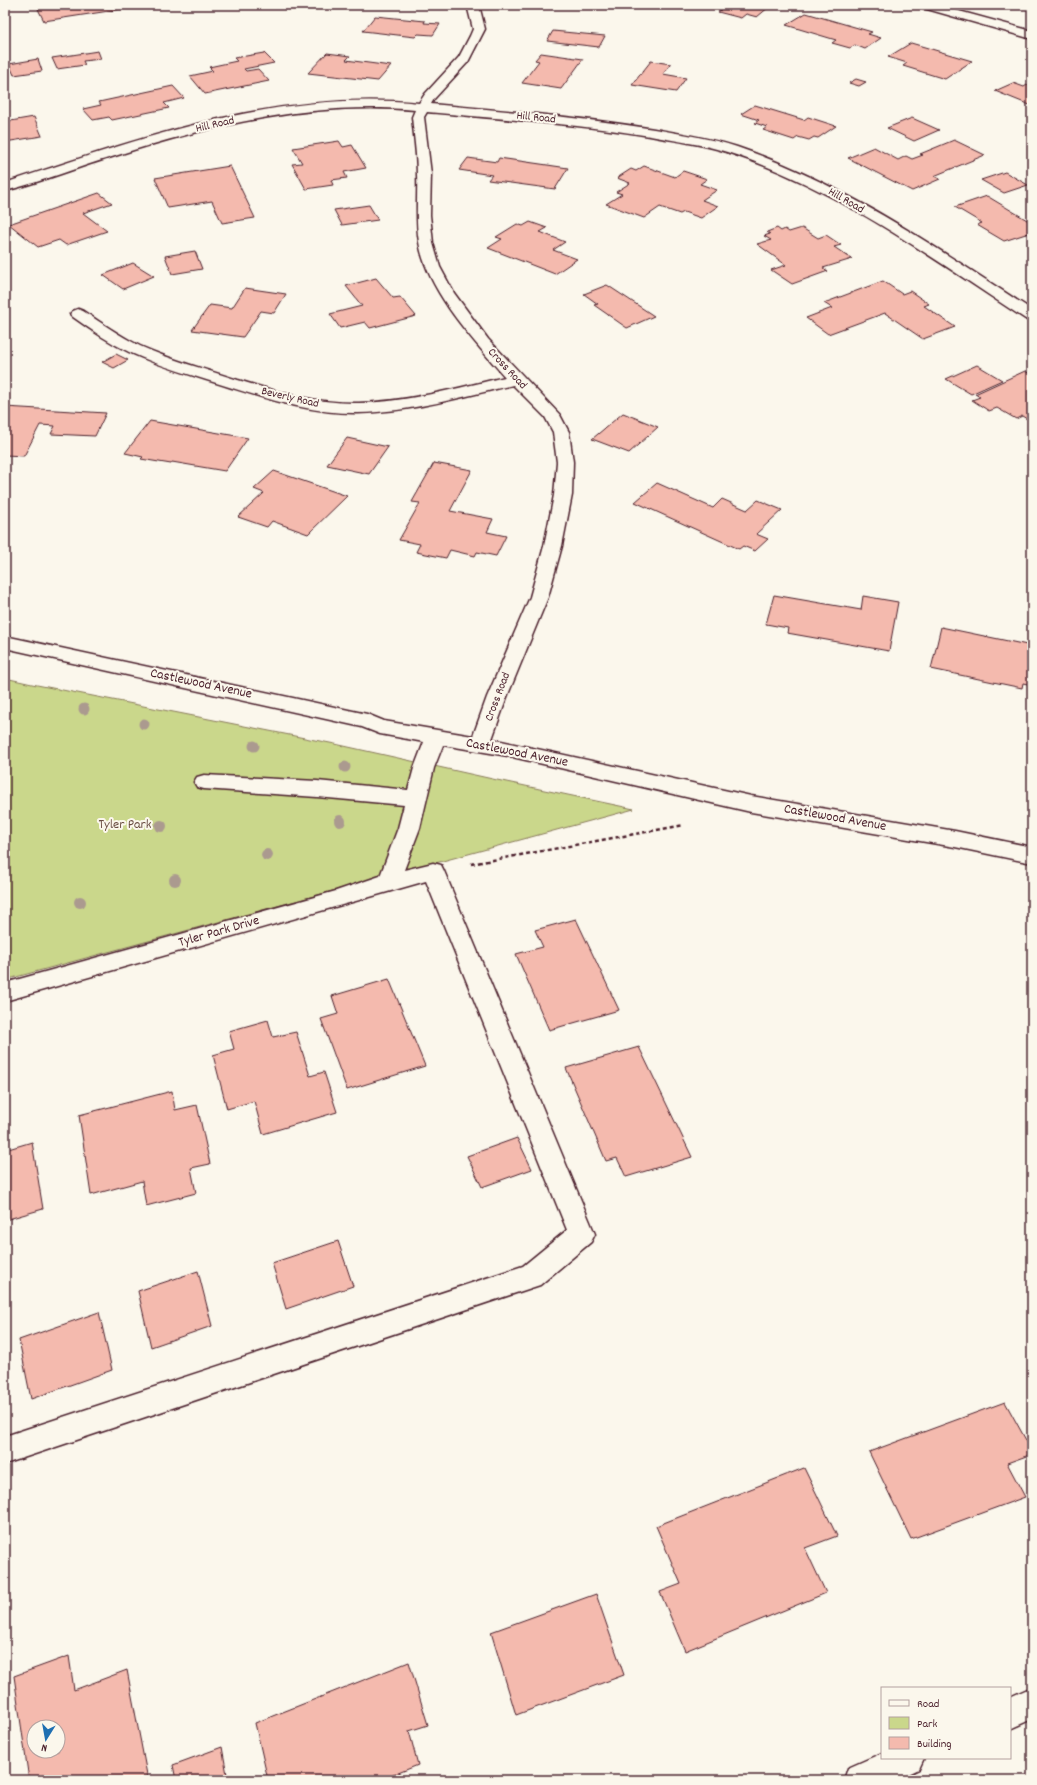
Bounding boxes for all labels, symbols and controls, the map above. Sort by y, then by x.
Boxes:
street label: Hill Road [516,107,556,129]
street label: Hill Road [194,112,236,138]
street label: Hill Road [825,184,867,218]
street label: Cross Road [483,345,531,393]
street label: Beverly Road [260,383,320,413]
street label: Castlewood Avenue [148,663,254,705]
street label: Cross Road [481,670,515,724]
street label: Castlewood Avenue [464,733,570,773]
street label: Castlewood Avenue [782,799,888,837]
park label: Tyler Park [98,815,152,835]
street label: Tyler Park Drive [176,911,262,953]
legend [881,1687,1011,1759]
text: Road [917,1696,939,1713]
text: Park [917,1716,938,1733]
north arrow [26,1719,66,1759]
text: Building [917,1736,952,1753]
text: N [40,1738,49,1755]

